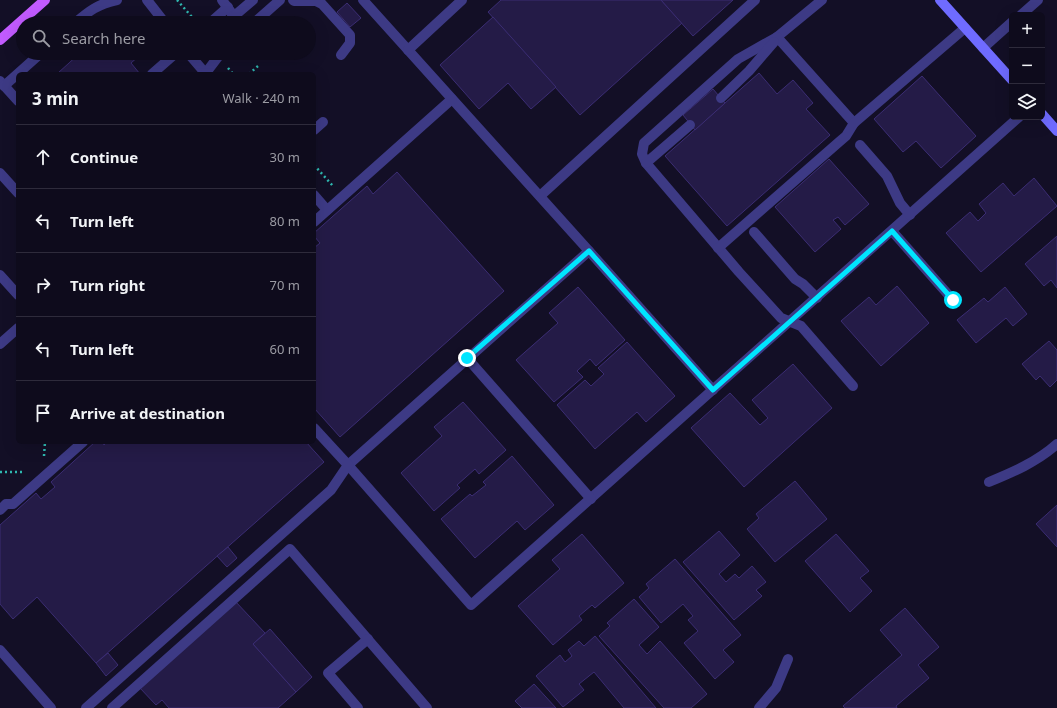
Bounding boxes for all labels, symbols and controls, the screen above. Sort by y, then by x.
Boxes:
map controls [1009,12,1045,120]
button: + [1009,12,1045,48]
search box [16,16,316,60]
icon: search [30,27,52,49]
text: Search here [62,28,145,48]
button: − [1009,48,1045,84]
button: layers [1009,84,1045,120]
text: 3 min [32,87,79,110]
text: Walk · 240 m [222,89,300,107]
icon: ahead [32,146,54,168]
text: Continue [70,147,138,167]
text: 30 m [270,148,300,166]
icon: left [32,210,54,232]
text: Turn left [70,211,134,231]
text: 80 m [270,212,300,230]
icon: right [32,274,54,296]
text: Turn right [70,275,145,295]
text: 70 m [270,276,300,294]
route start [944,291,962,309]
icon: left [32,338,54,360]
text: Turn left [70,339,134,359]
text: 60 m [270,340,300,358]
route end [458,349,476,367]
icon: arrive [32,402,54,424]
text: Arrive at destination [70,403,225,423]

